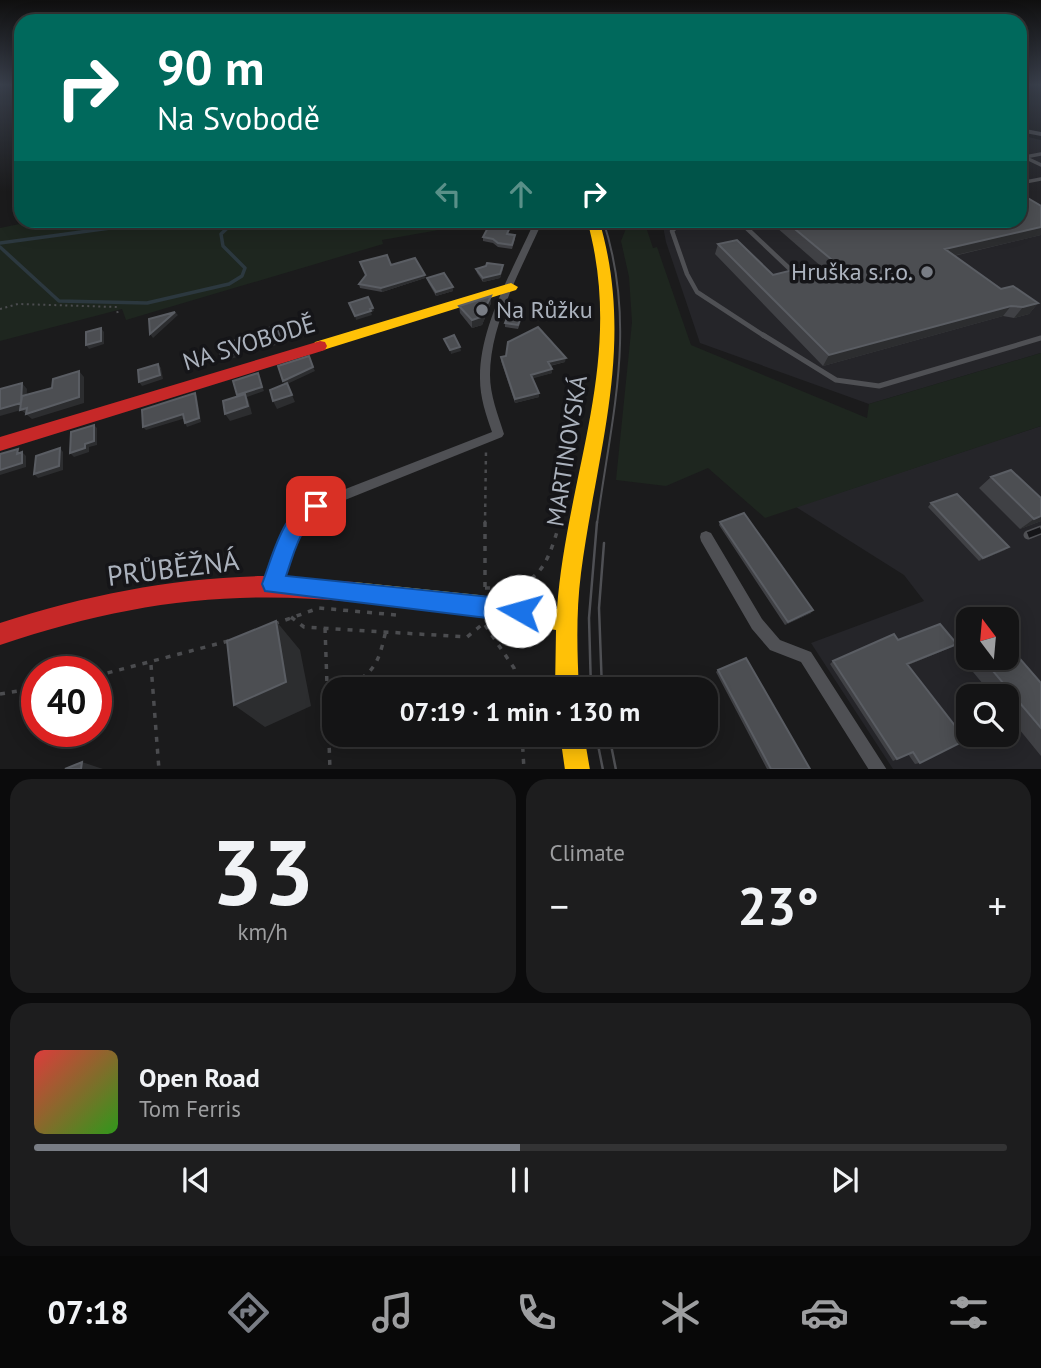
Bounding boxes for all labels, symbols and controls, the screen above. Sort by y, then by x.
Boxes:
text: 90 m [157,35,264,99]
icon: right [42,42,133,133]
text: Na Svobodě [157,97,320,139]
icon: left [429,175,467,213]
icon: ahead [502,175,540,213]
icon: right [575,175,613,213]
place label: Hruška s.r.o. [791,256,913,287]
marker: Hruška s.r.o. [919,264,935,280]
place label: Na Růžku [496,294,593,325]
marker: Na Růžku [474,302,490,318]
street label: NA SVOBODĚ [179,308,319,377]
street label: MARTINOVSKÁ [539,373,594,529]
pin [286,476,346,536]
icon: arrive [297,487,335,525]
street label: PRŮBĚŽNÁ [105,541,242,594]
position arrow [483,574,557,648]
north arrow [956,607,1018,670]
map controls [956,607,1019,747]
speed limit sign: 40 [21,656,112,747]
button: search [956,684,1019,747]
text: 07:19 · 1 min · 130 m [400,695,640,728]
text: 33 [211,812,314,930]
text: Climate [550,838,625,867]
text: 23° [737,872,819,939]
text: − [550,881,569,930]
text: + [988,881,1007,930]
text: km/h [238,917,288,946]
text: Open Road [139,1061,260,1094]
text: Tom Ferris [139,1094,241,1123]
icon: previous [177,1161,215,1199]
icon: pause [501,1161,539,1199]
icon: next [826,1161,864,1199]
icon: directions [224,1288,273,1337]
icon: music [368,1288,417,1337]
icon: phone [512,1288,561,1337]
icon: climate [656,1288,705,1337]
icon: car [800,1288,849,1337]
icon: filters [944,1288,993,1337]
text: 07:18 [48,1291,129,1333]

